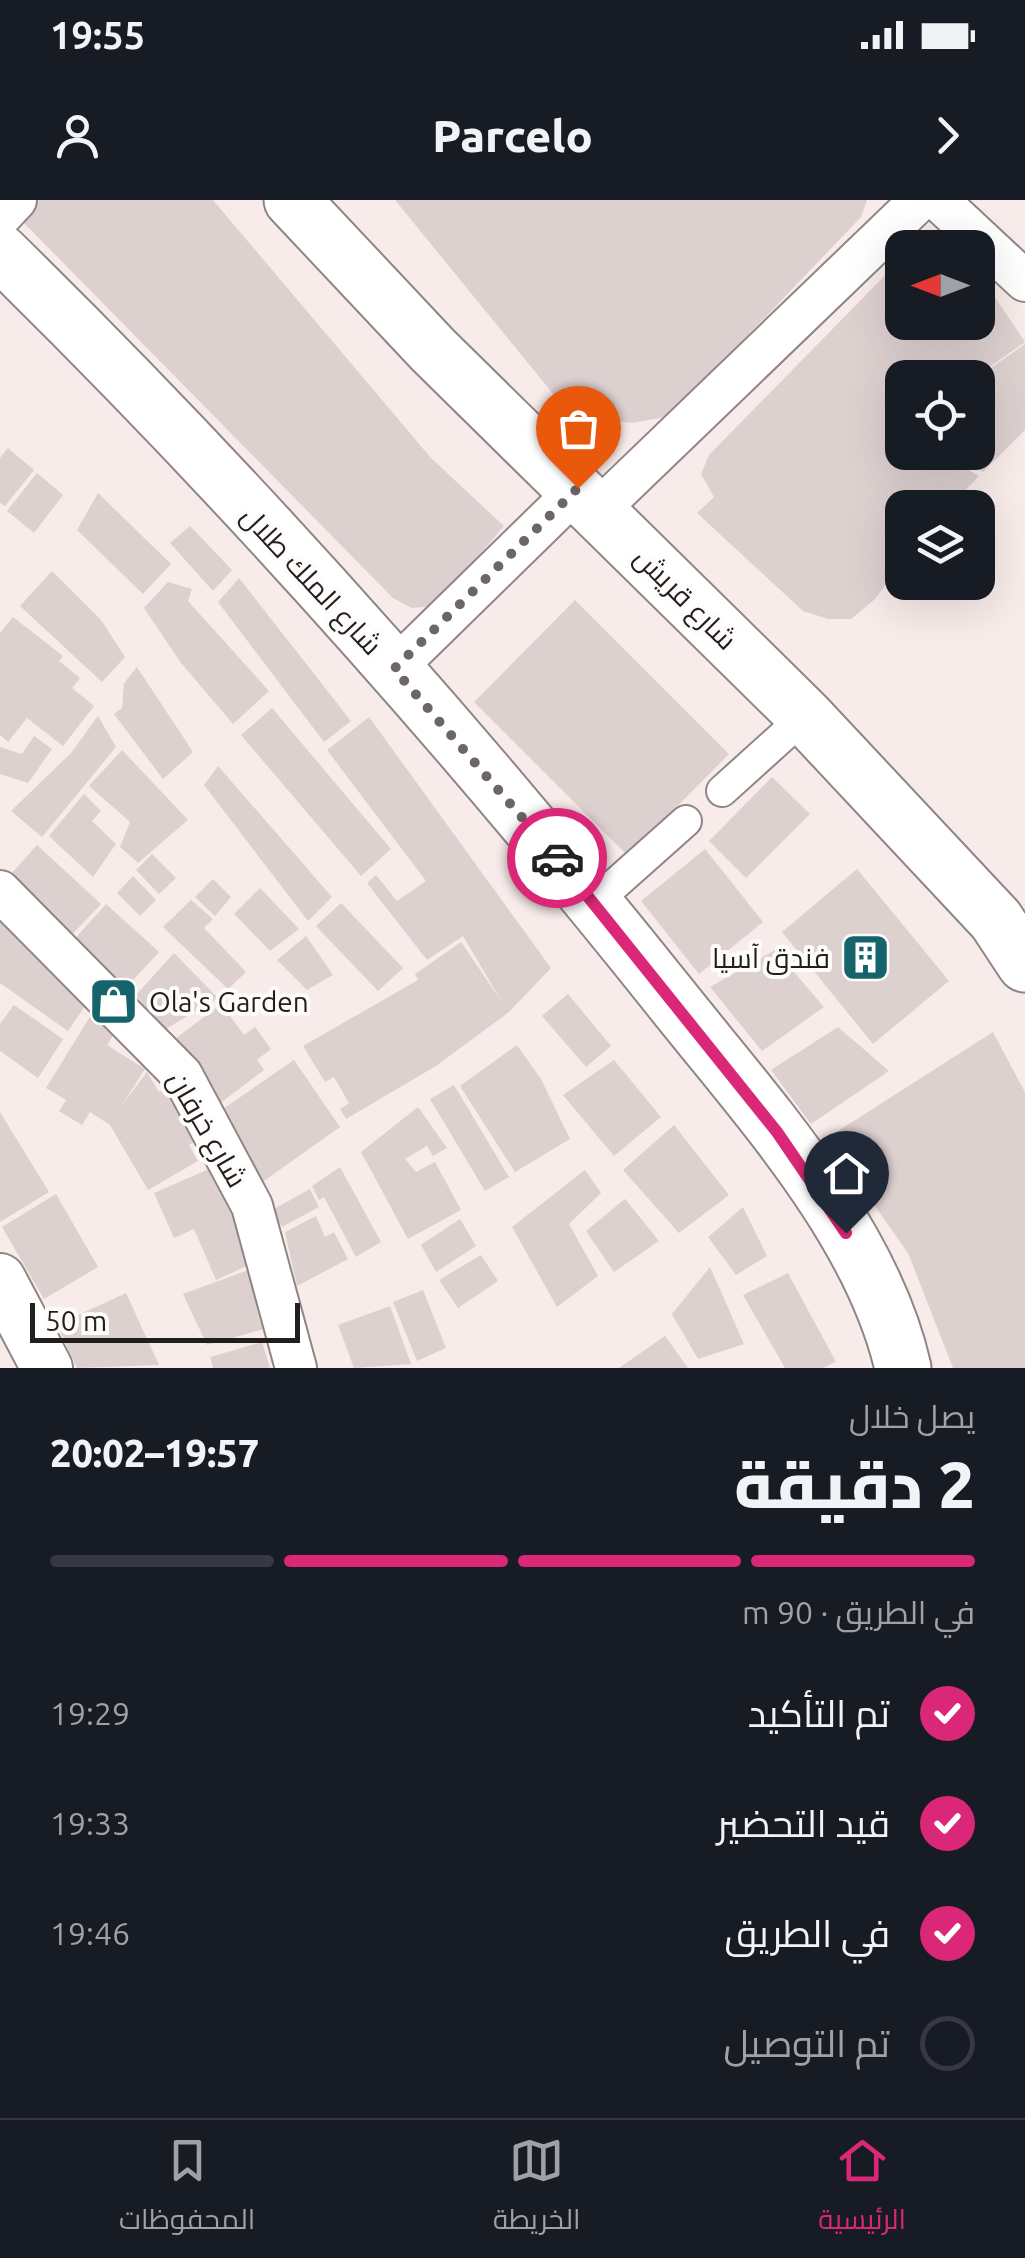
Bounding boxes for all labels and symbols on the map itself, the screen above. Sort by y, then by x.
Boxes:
north arrow [885,230,995,340]
pin [536,386,621,489]
street label: شارع الملك طلال [233,500,388,663]
street label: شارع قريش [626,541,743,658]
courier [507,808,607,908]
building icon: فندق آسيا [839,931,891,983]
place label: فندق آسيا [712,942,830,975]
shop icon: Ola's Garden [88,975,140,1027]
place label: Ola's Garden [149,986,309,1017]
street label: شارع خرفان [159,1066,254,1194]
pin [804,1131,889,1234]
scale bar [30,1298,300,1342]

